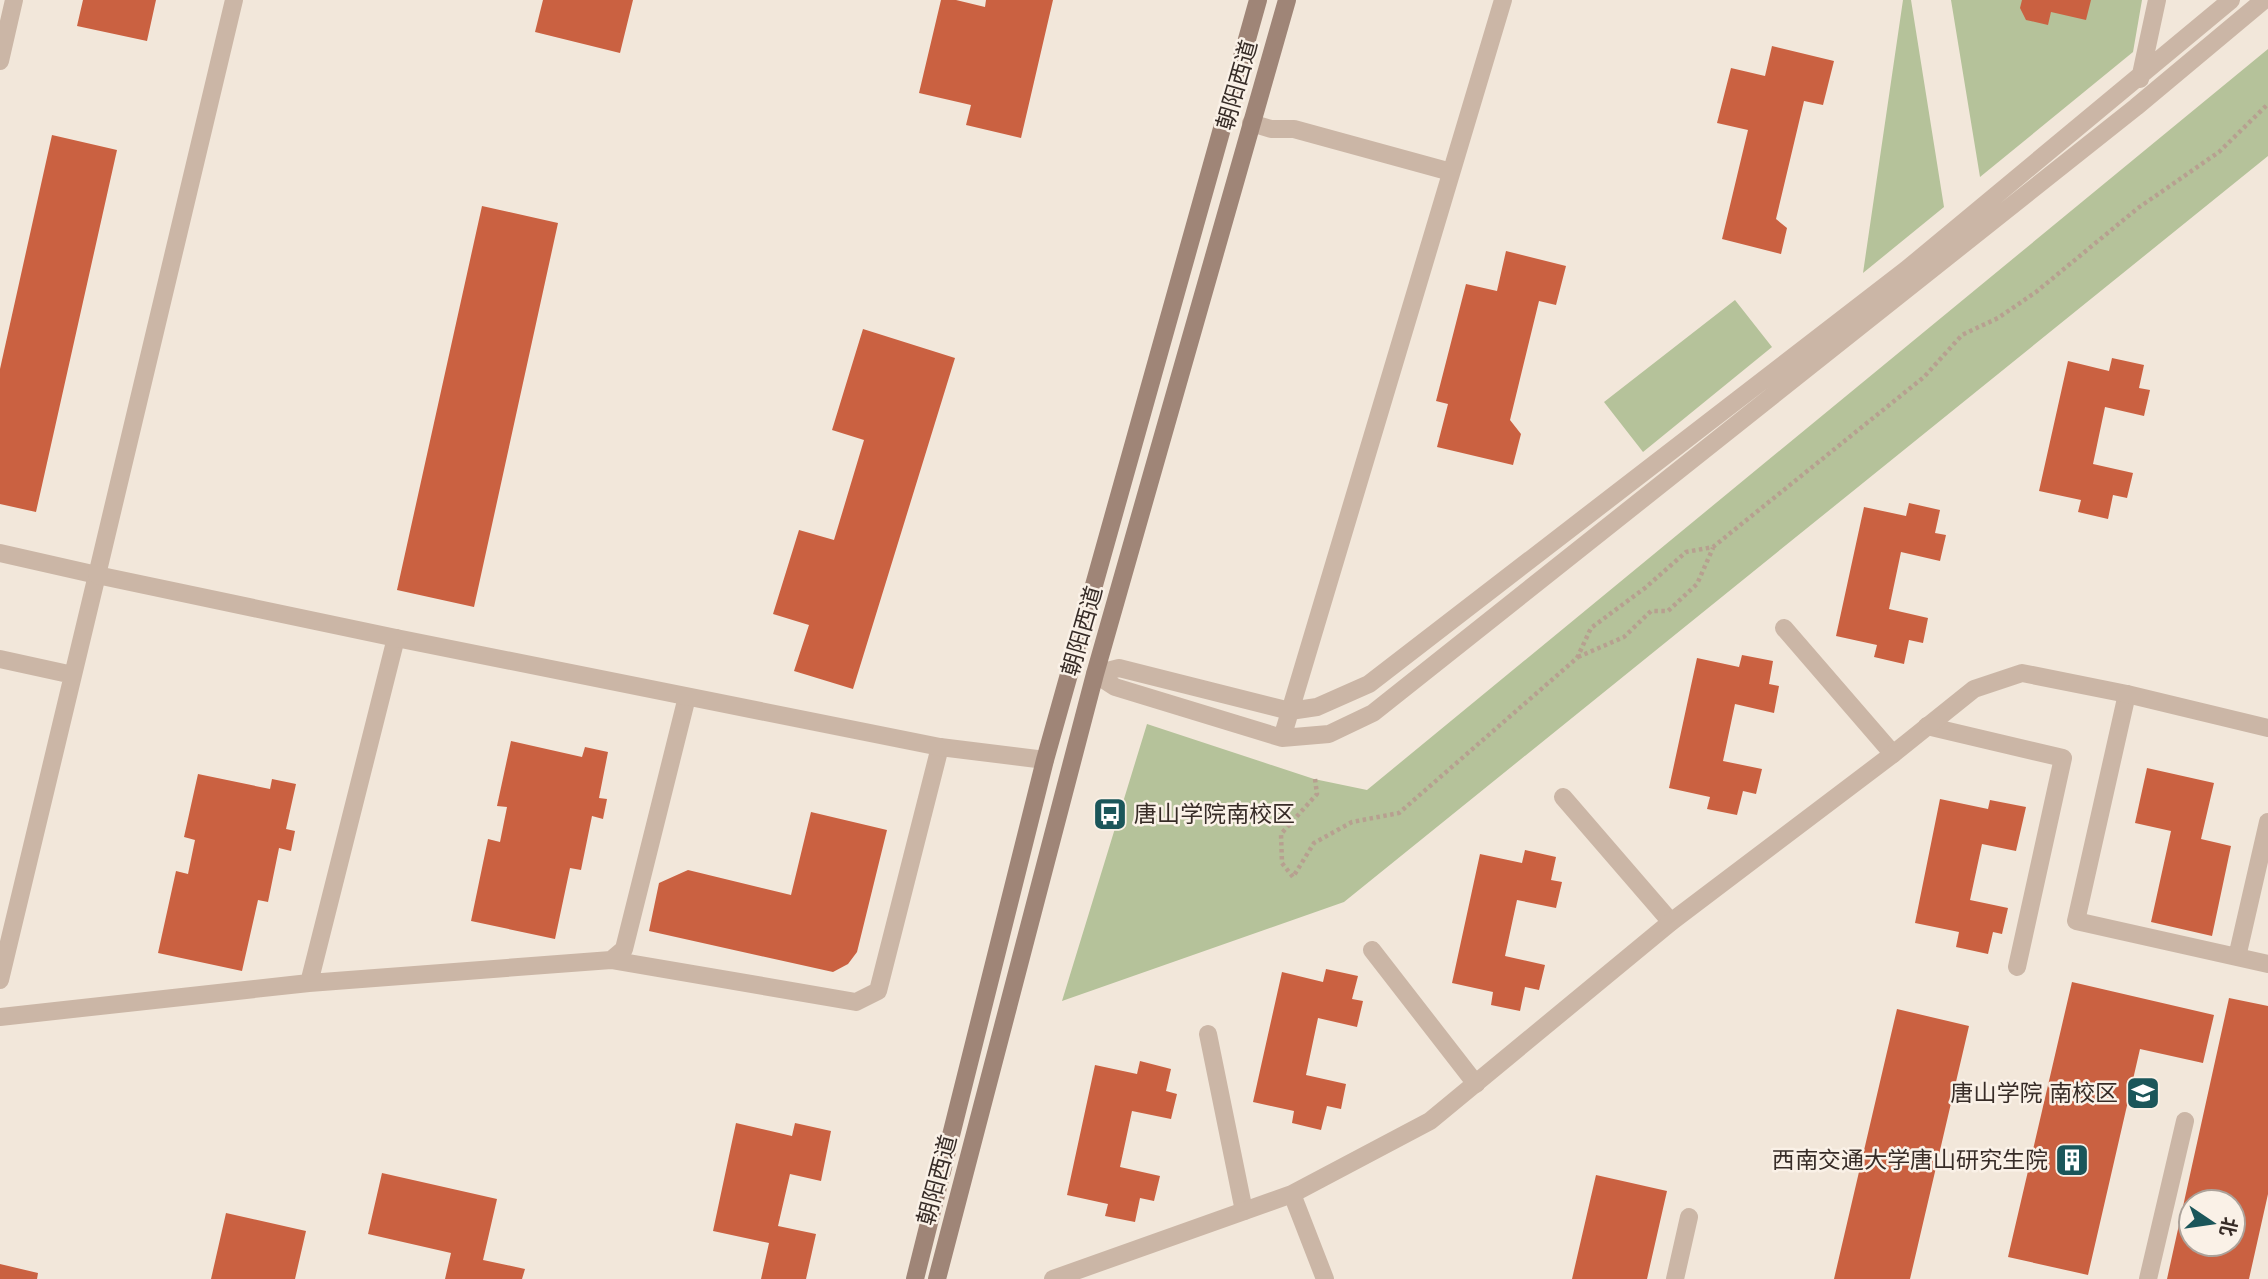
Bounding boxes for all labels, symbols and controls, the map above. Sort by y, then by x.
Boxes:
street label: 朝阳西道 [1212,37,1262,133]
street label: 朝阳西道 [1057,583,1107,679]
bus stop icon: 唐山学院南校区 [1091,795,1129,833]
place label: 唐山学院南校区 [1134,801,1295,827]
school or university icon: 唐山学院 南校区 [2124,1074,2162,1112]
place label: 唐山学院 南校区 [1951,1080,2118,1106]
street label: 朝阳西道 [913,1132,961,1228]
building icon: 西南交通大学唐山研究生院 [2053,1141,2091,1179]
place label: 西南交通大学唐山研究生院 [1772,1147,2048,1173]
north arrow [2177,1188,2247,1258]
text: 北 [2216,1215,2240,1238]

